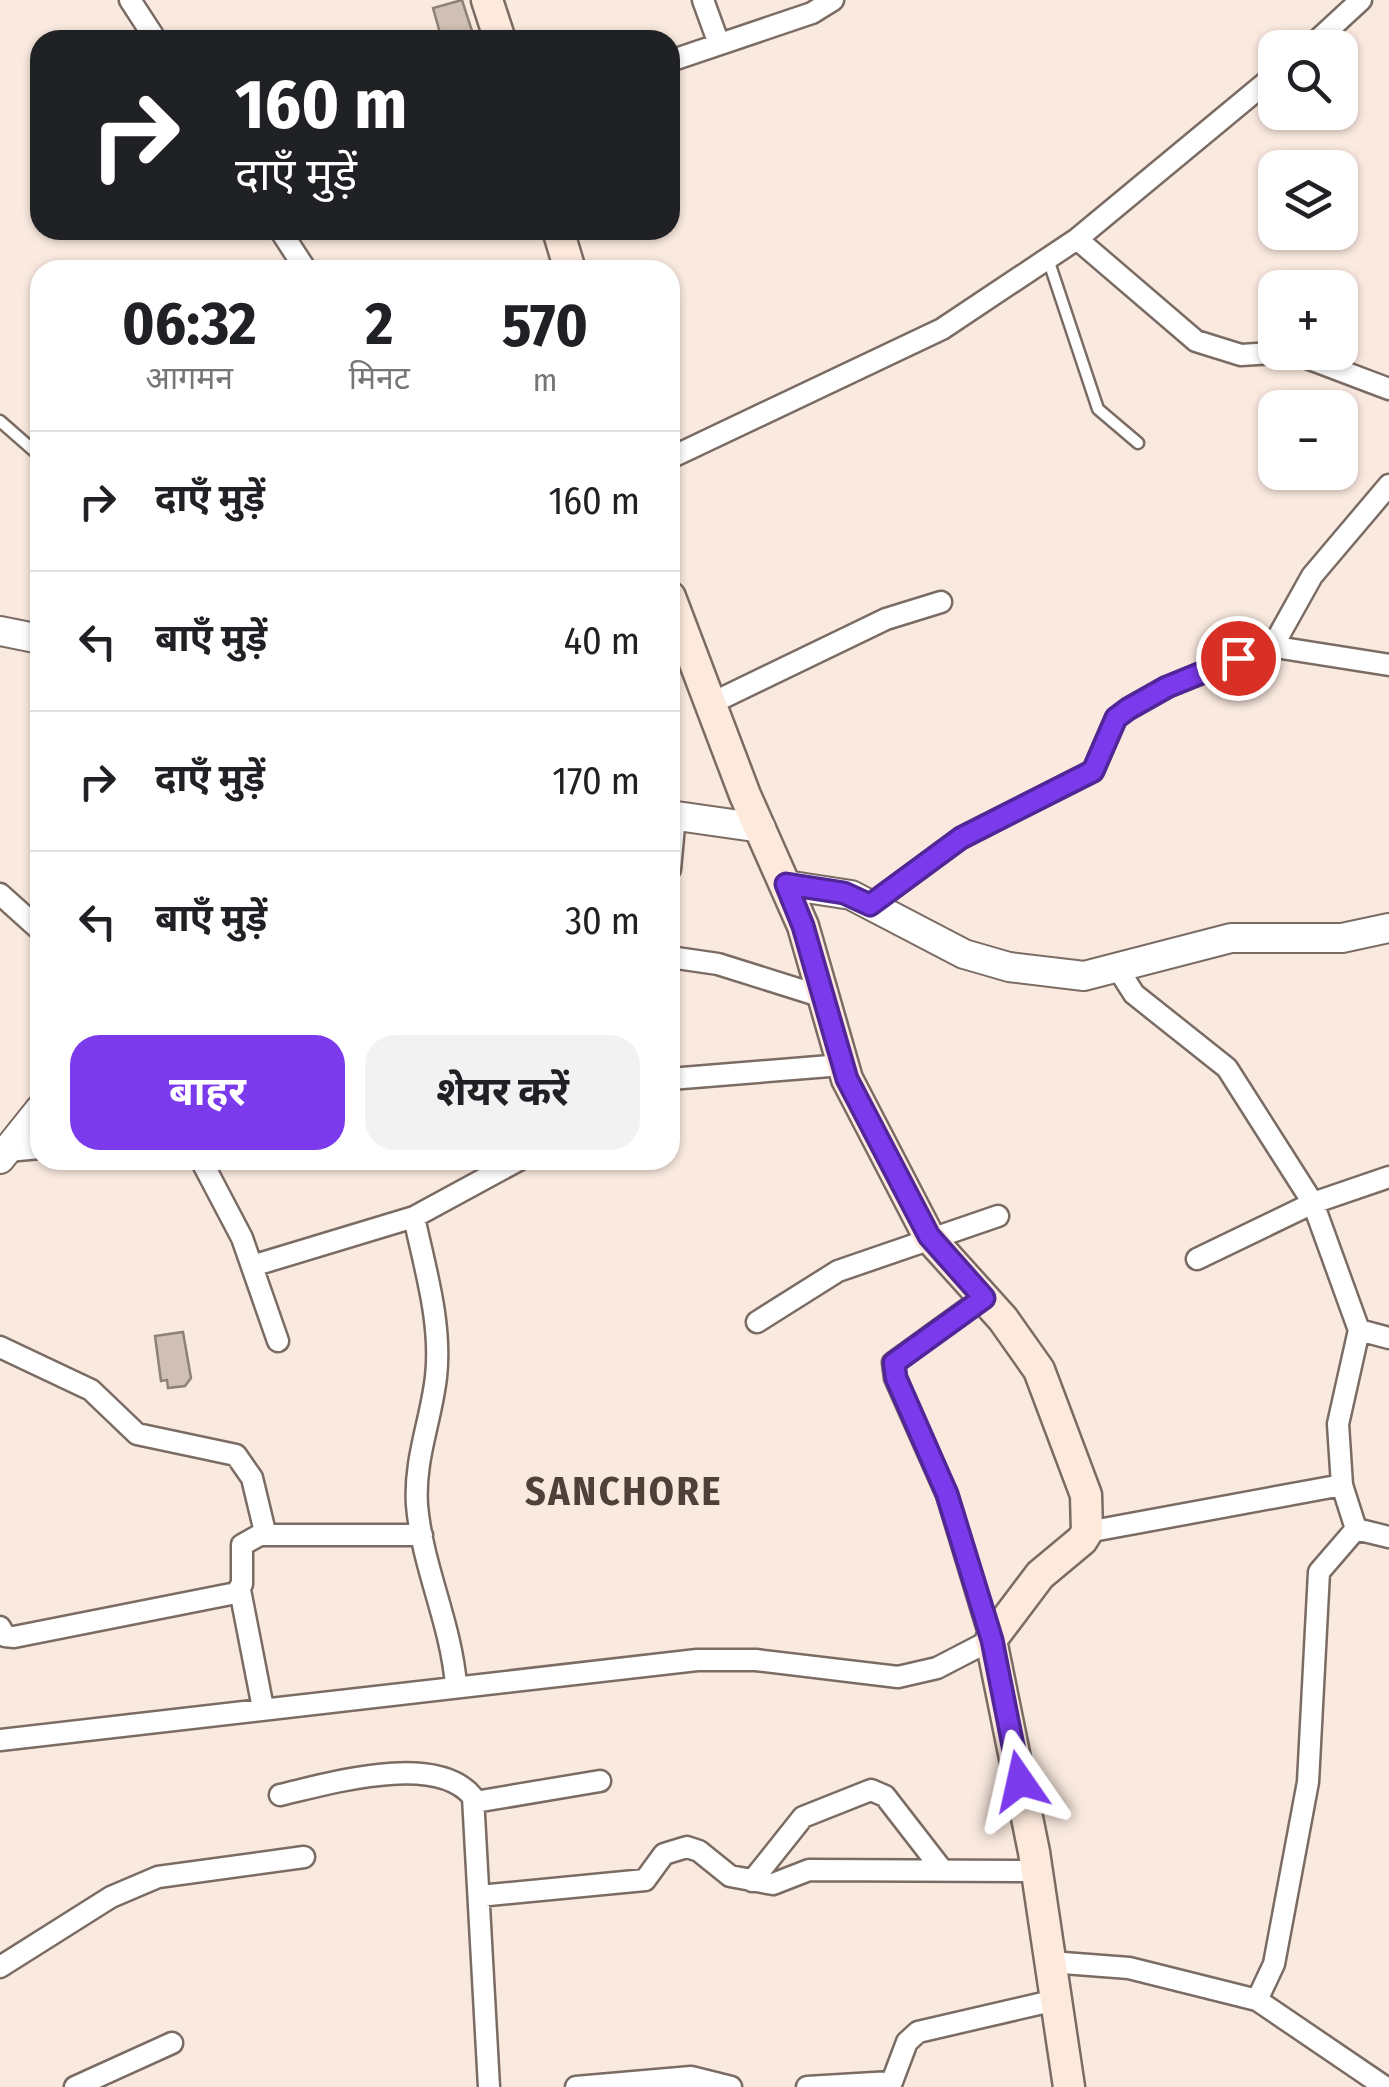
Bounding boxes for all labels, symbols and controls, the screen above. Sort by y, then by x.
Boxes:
map controls [1258,30,1358,490]
button: search [1258,30,1358,130]
text: 160 m [235,63,407,147]
icon: right [70,70,200,200]
text: दाएँ मुड़ें [235,148,357,202]
button: layers [1258,150,1358,250]
button: + [1258,270,1358,370]
text: 06:32 [122,288,257,360]
text: 2 [365,288,393,360]
text: 570 [502,290,588,362]
text: आगमन [146,359,233,397]
text: मिनट [349,359,410,397]
text: m [533,361,557,399]
button: − [1258,390,1358,490]
icon: right [70,474,125,529]
text: दाएँ मुड़ें [155,475,265,521]
text: 160 m [548,478,640,524]
icon: left [70,614,125,669]
text: बाएँ मुड़ें [155,615,267,661]
pin [1196,616,1281,701]
text: 40 m [564,618,640,664]
icon: arrive [1211,631,1266,686]
icon: right [70,754,125,809]
text: दाएँ मुड़ें [155,755,265,801]
text: 170 m [552,758,640,804]
icon: left [70,894,125,949]
text: बाएँ मुड़ें [155,895,267,941]
text: 30 m [565,898,640,944]
button: बाहर [70,1035,345,1150]
button: शेयर करें [365,1035,640,1150]
district label: SANCHORE [525,1468,723,1516]
position arrow [968,1729,1072,1833]

